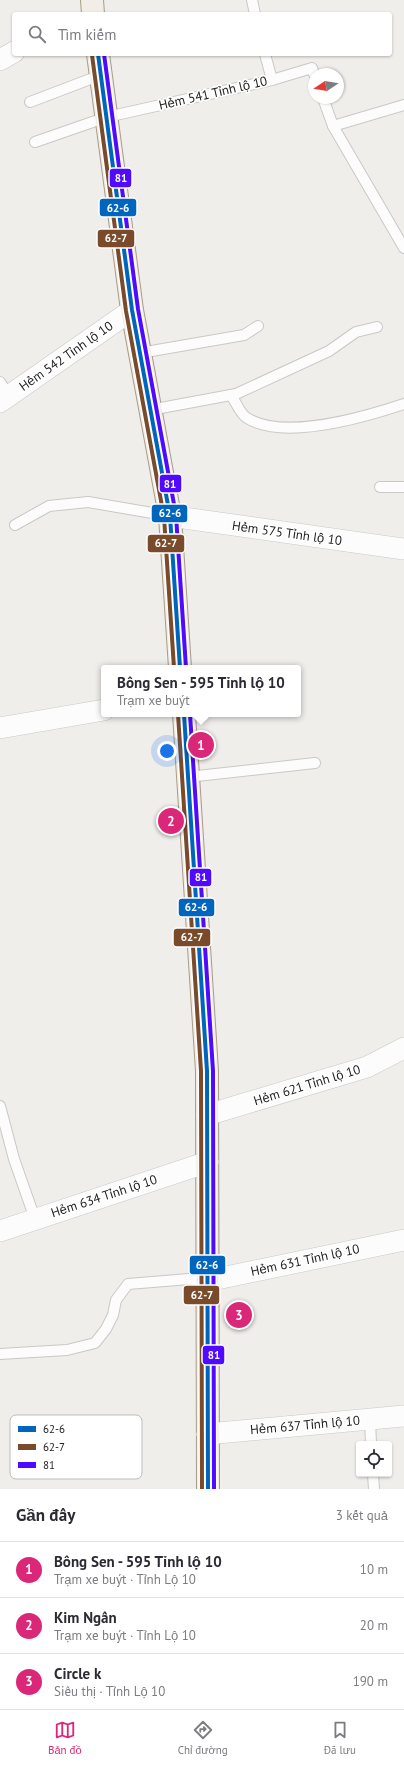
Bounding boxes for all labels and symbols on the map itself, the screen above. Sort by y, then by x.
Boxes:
north arrow [308,68,344,104]
street label: Hẻm 541 Tỉnh lộ 10 [157,72,269,114]
line badge: 81 [109,168,132,188]
text: 81 [115,171,127,185]
line badge: 62-6 [99,198,137,217]
text: 62-6 [107,201,129,215]
line badge: 62-7 [97,229,135,248]
text: 62-7 [105,231,127,245]
street label: Hẻm 542 Tỉnh lộ 10 [16,317,116,395]
line badge: 81 [159,474,182,493]
text: 81 [164,477,176,491]
line badge: 62-6 [151,504,188,523]
text: 62-6 [159,506,181,520]
street label: Hẻm 575 Tỉnh lộ 10 [231,517,343,549]
line badge: 62-7 [147,534,185,553]
text: 62-7 [155,536,177,550]
pin: 1 [188,730,214,760]
your location [157,741,177,761]
pin: 2 [158,806,184,836]
line badge: 81 [189,868,212,887]
text: 81 [195,870,207,884]
line badge: 62-6 [178,898,215,917]
text: 62-6 [185,900,207,914]
line badge: 62-7 [173,928,211,947]
text: 62-7 [181,930,203,944]
street label: Hẻm 621 Tỉnh lộ 10 [252,1061,362,1109]
street label: Hẻm 634 Tỉnh lộ 10 [49,1171,159,1221]
street label: Hẻm 631 Tỉnh lộ 10 [249,1240,361,1280]
line badge: 62-6 [189,1255,226,1275]
text: 62-6 [196,1258,218,1272]
line badge: 62-7 [183,1285,220,1305]
text: 62-7 [191,1288,213,1302]
pin: 3 [226,1300,252,1330]
line badge: 81 [202,1345,225,1365]
text: 81 [208,1348,220,1362]
street label: Hẻm 637 Tỉnh lộ 10 [249,1412,361,1438]
legend [10,1415,142,1479]
text: 62-6 [43,1422,65,1436]
text: 62-7 [43,1440,65,1454]
text: 81 [43,1458,55,1472]

